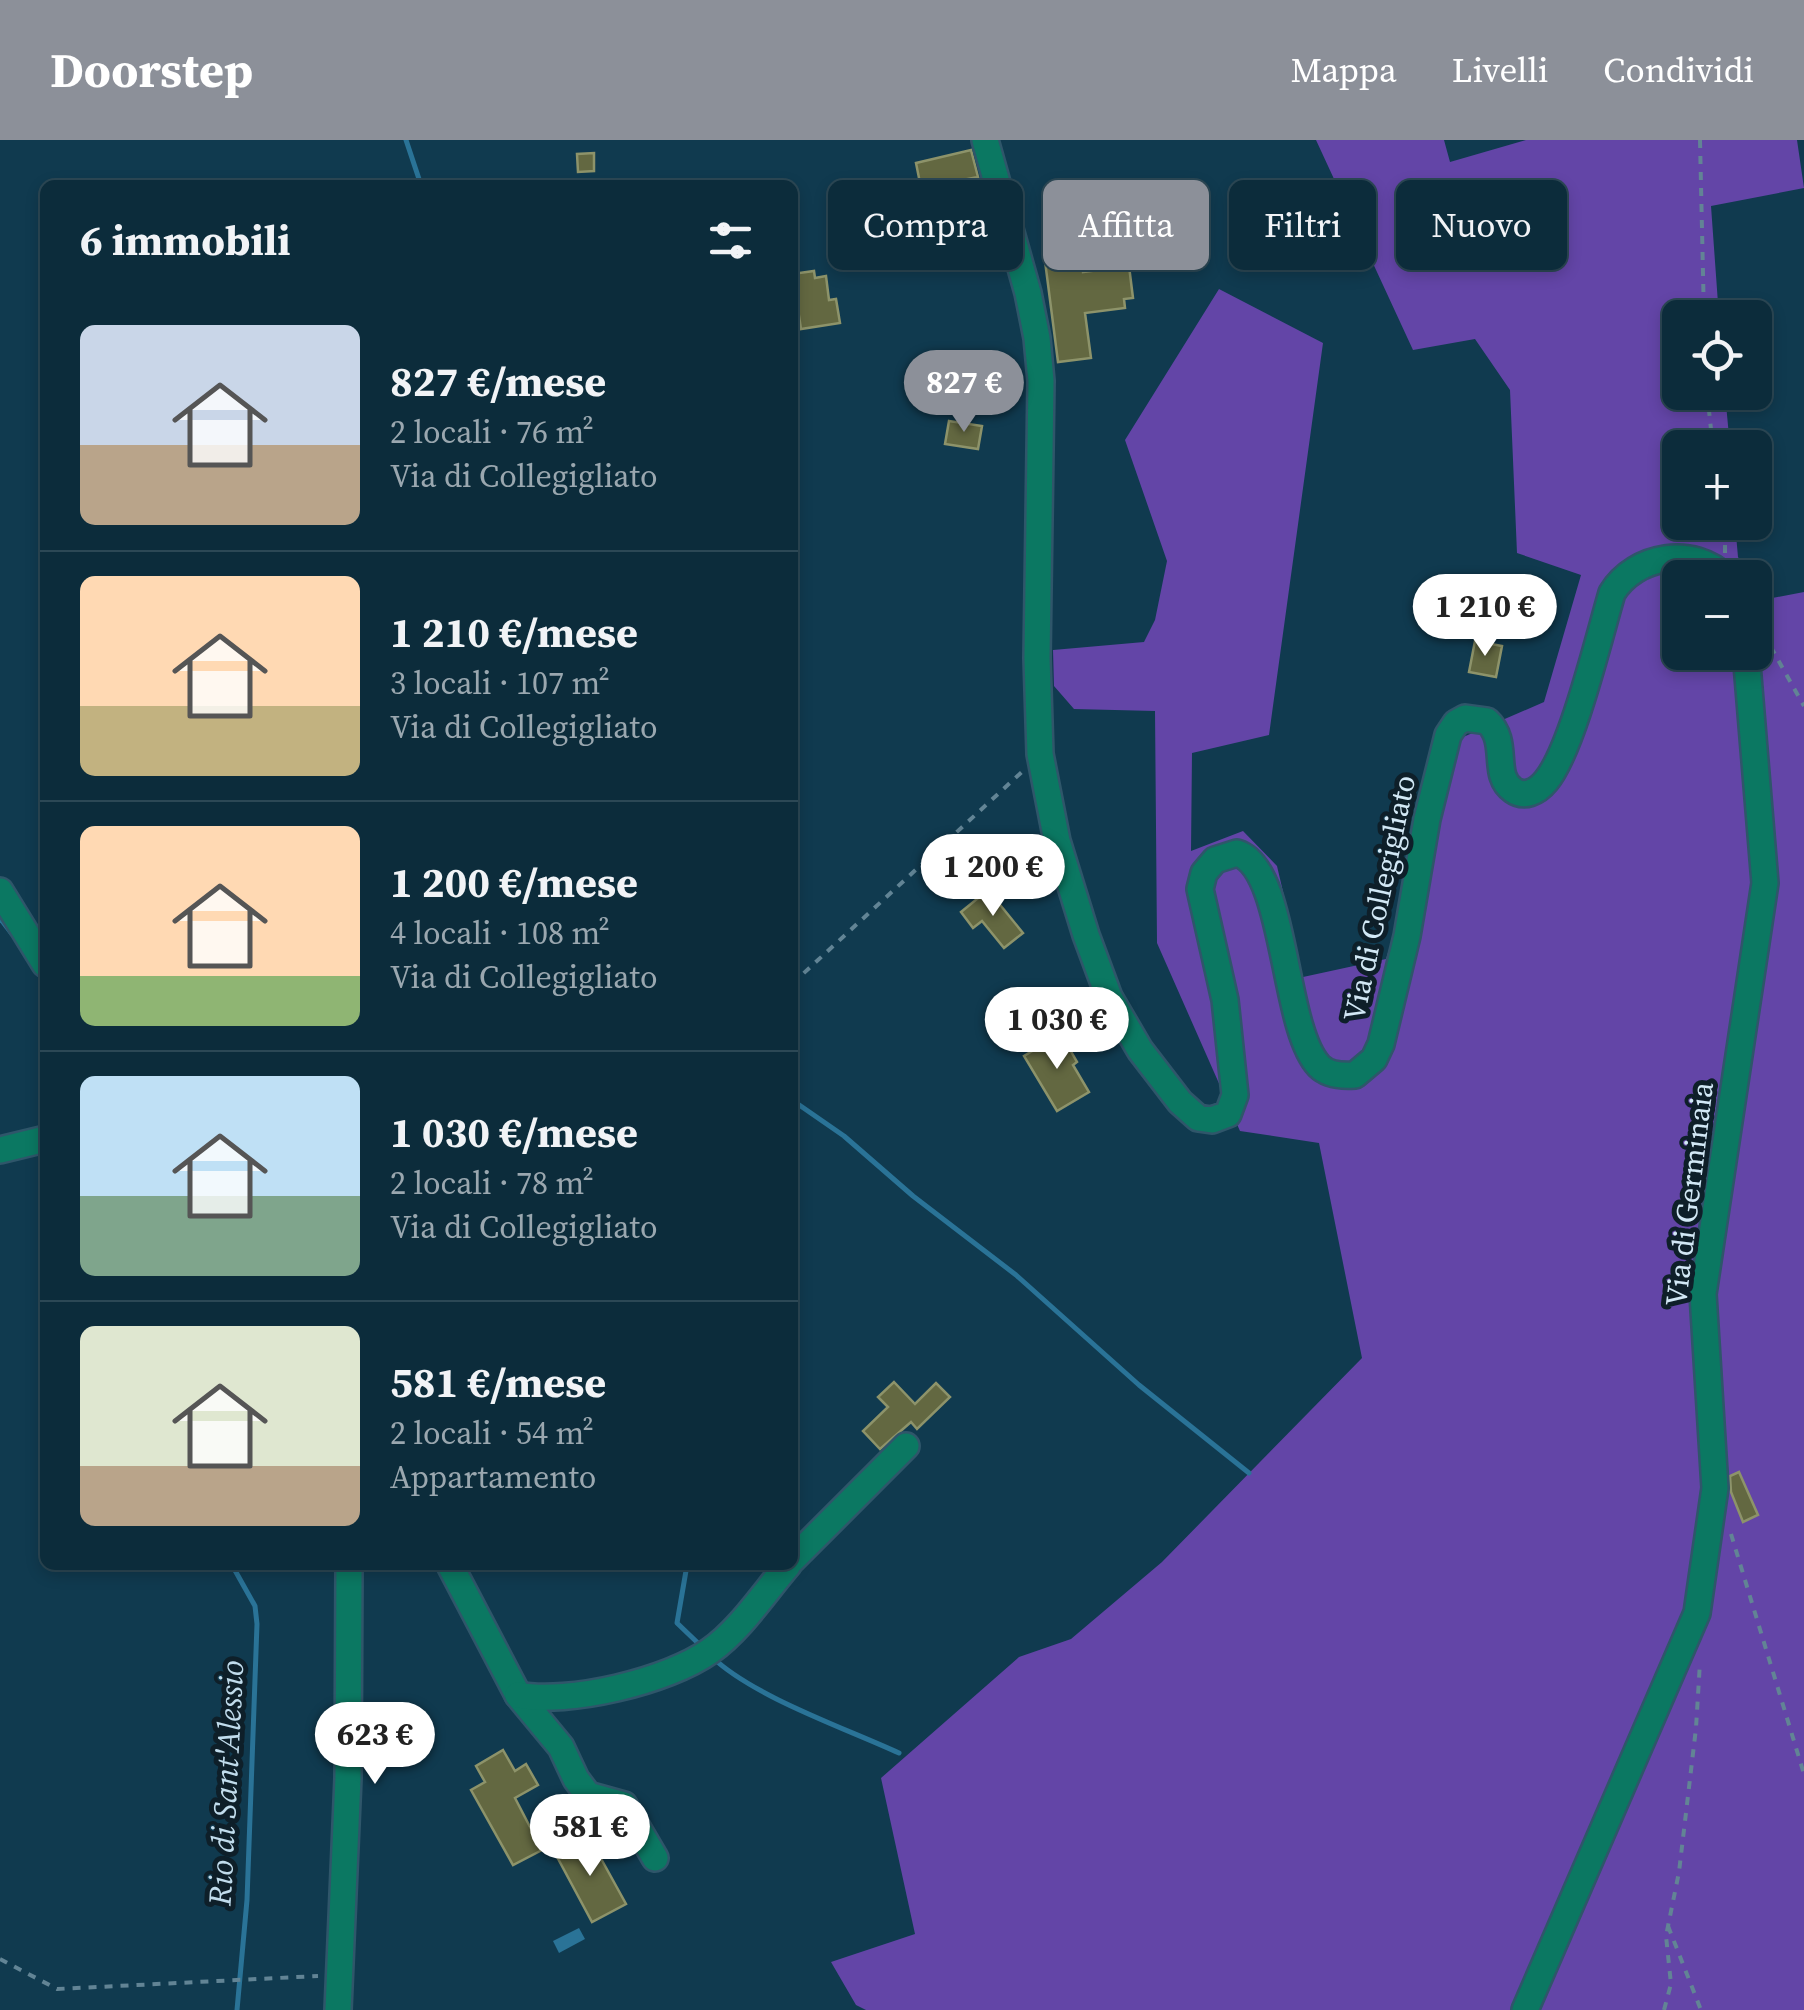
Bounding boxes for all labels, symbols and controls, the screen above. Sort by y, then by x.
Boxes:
text: Doorstep [50,37,253,103]
text: Mappa [1291,46,1397,94]
text: Livelli [1452,46,1548,94]
text: Condividi [1603,46,1754,94]
chip: Compra [828,180,1023,270]
chip: Affitta [1043,180,1209,270]
chip: Filtri [1229,180,1376,270]
chip: Nuovo [1396,180,1567,270]
text: 6 immobili [80,211,291,269]
icon: filters [703,213,758,268]
map controls [1662,300,1772,670]
button: locate [1662,300,1772,410]
pin: 827 € [894,350,1034,435]
text: 827 €/mese [390,352,606,410]
text: 827 € [926,360,1002,404]
icon: home [160,365,280,485]
text: 2 locali · 76 m² [390,410,594,454]
button: + [1662,430,1772,540]
text: Via di Collegigliato [390,454,658,498]
button: − [1662,560,1772,670]
pin: 1 210 € [1393,574,1577,659]
text: 1 210 € [1435,584,1535,628]
text: 1 210 €/mese [390,603,638,661]
icon: home [160,616,280,736]
text: 3 locali · 107 m² [390,661,610,705]
text: Via di Collegigliato [390,705,658,749]
street label: Via di Collegigliato [1333,771,1425,1025]
pin: 1 200 € [901,834,1085,919]
text: 1 200 € [943,844,1043,888]
text: 1 200 €/mese [390,853,638,911]
icon: home [160,866,280,986]
text: 4 locali · 108 m² [390,911,610,955]
text: Via di Collegigliato [390,955,658,999]
pin: 1 030 € [965,987,1149,1072]
text: 1 030 € [1007,997,1107,1041]
street label: Via di Germinaia [1655,1079,1723,1308]
text: 1 030 €/mese [390,1103,638,1161]
icon: home [160,1116,280,1236]
text: 2 locali · 78 m² [390,1161,594,1205]
text: Via di Collegigliato [390,1205,658,1249]
text: 581 €/mese [390,1353,606,1411]
icon: home [160,1366,280,1486]
text: 2 locali · 54 m² [390,1411,594,1455]
text: Appartamento [390,1455,596,1499]
water label: Rio di Sant'Alessio [198,1659,254,1908]
pin: 623 € [305,1702,445,1787]
text: 623 € [337,1712,413,1756]
pin: 581 € [520,1794,660,1879]
text: 581 € [552,1804,628,1848]

